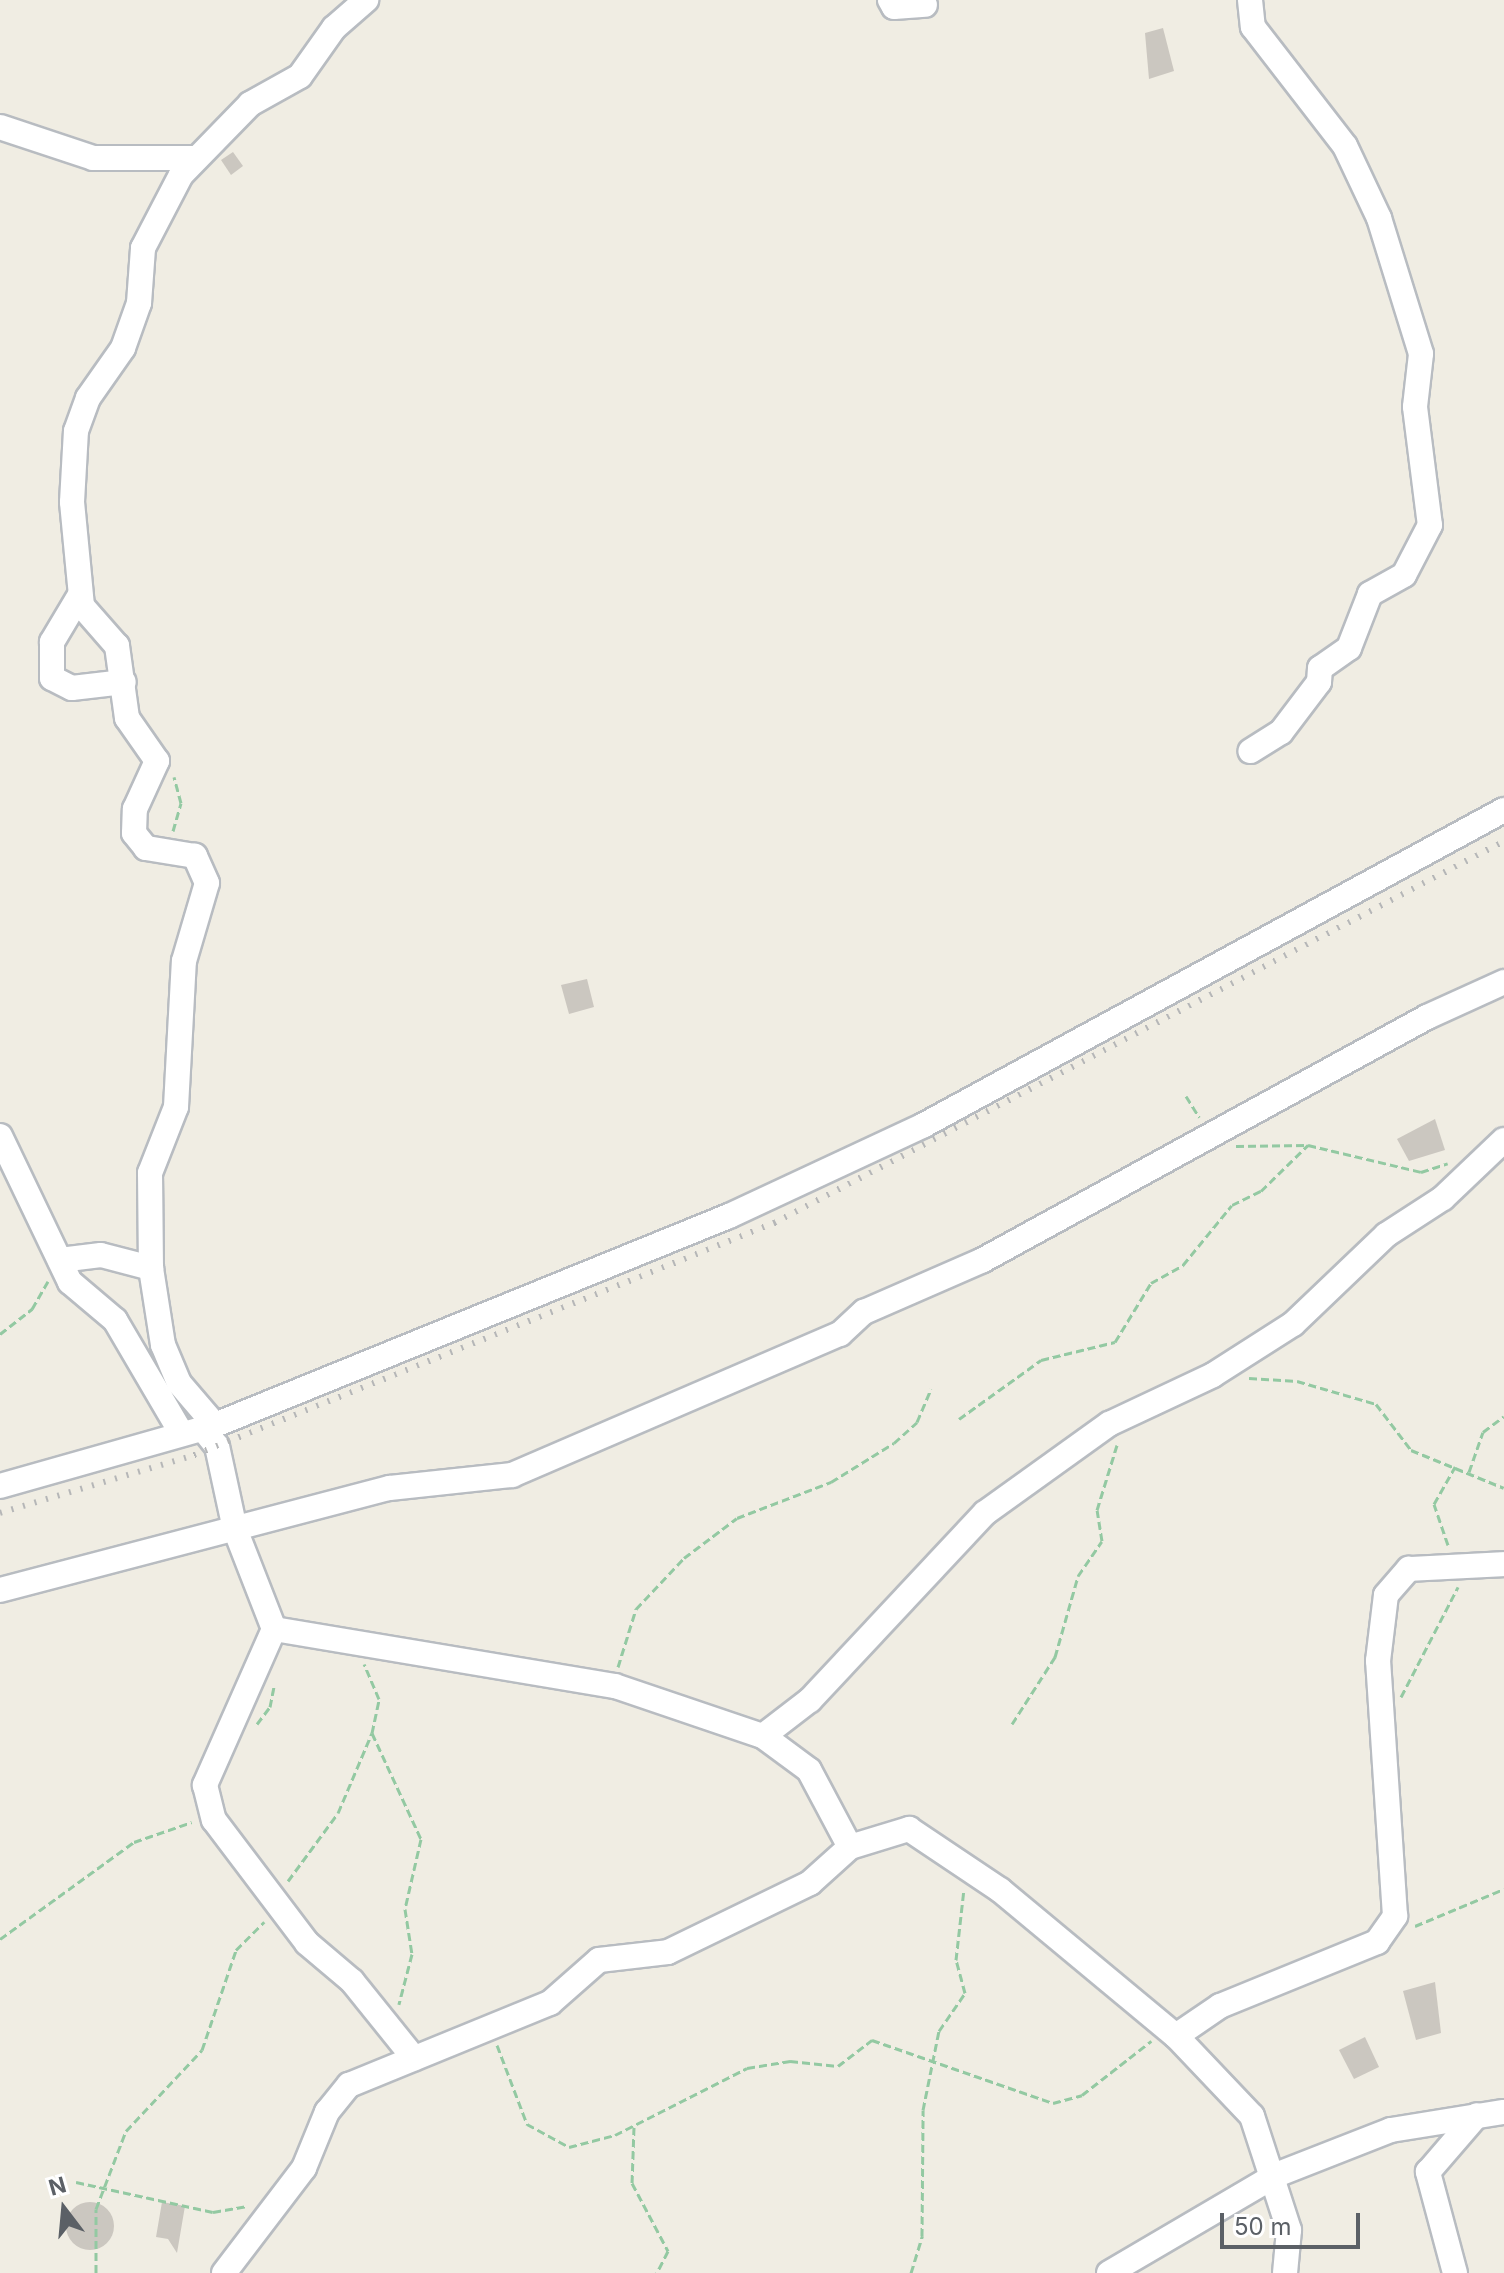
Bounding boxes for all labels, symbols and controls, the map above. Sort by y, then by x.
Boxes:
north arrow [24,2169,104,2249]
text: N [46,2171,69,2201]
scale bar [1224,2197,1364,2247]
text: 50 m [1234,2212,1292,2241]

